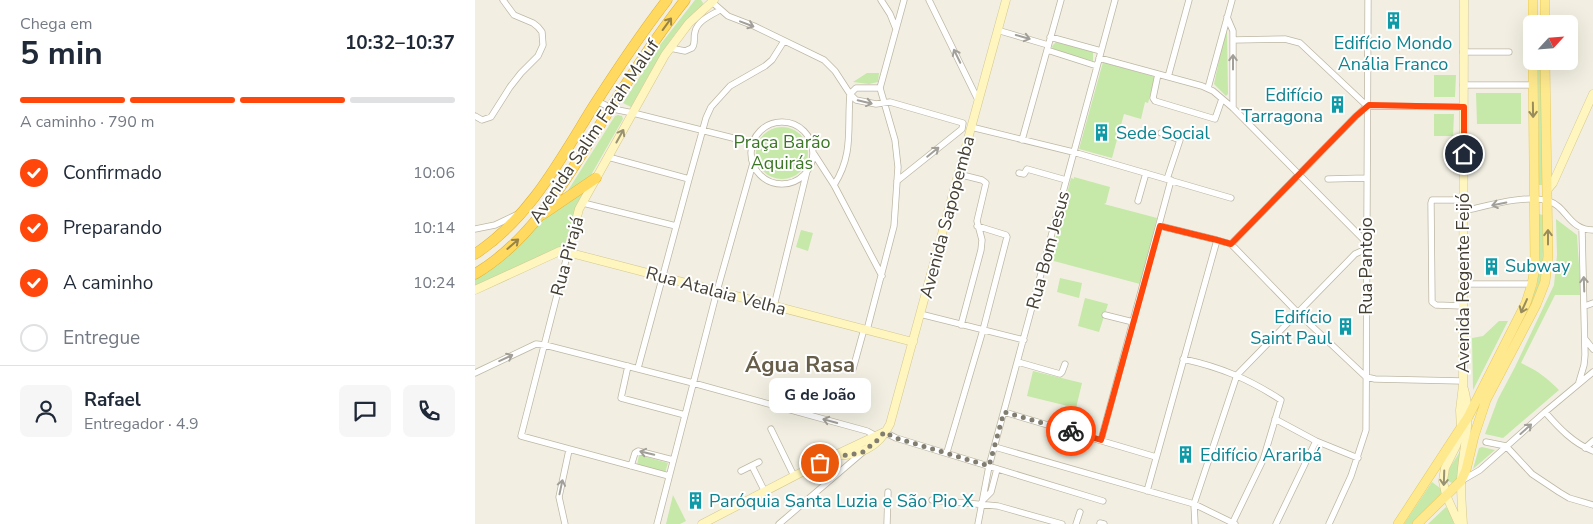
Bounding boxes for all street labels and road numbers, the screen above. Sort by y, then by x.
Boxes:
street label: Avenida Salim Farah Maluf [523,34,665,228]
street label: Avenida Sapopemba [914,133,980,301]
street label: Rua Bom Jesus [1021,188,1075,312]
street label: Avenida Regente Feijó [1451,193,1475,373]
street label: Rua Pirajá [545,214,589,298]
street label: Rua Pantojo [1354,217,1378,315]
street label: Rua Atalaia Velha [643,261,789,321]

